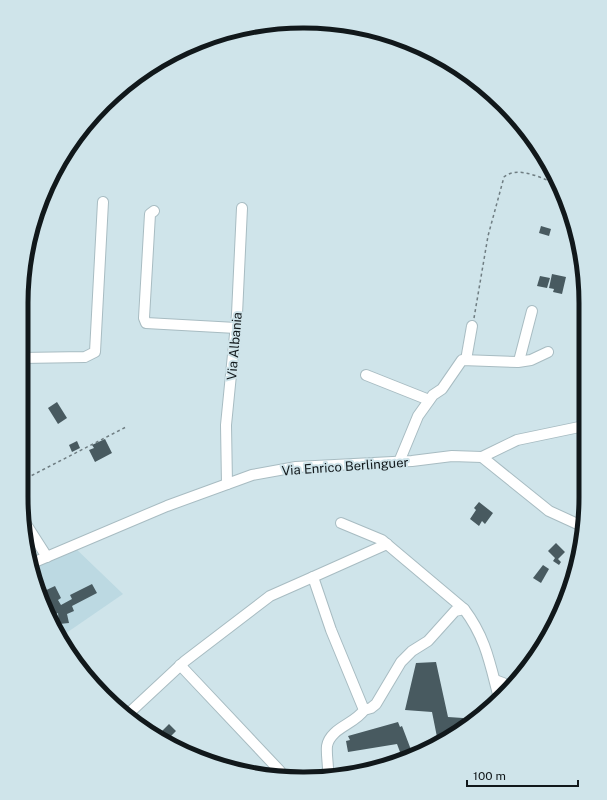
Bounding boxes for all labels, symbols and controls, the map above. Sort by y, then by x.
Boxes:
street label: Via Albania [224,311,245,381]
street label: Via Enrico Berlinguer [281,455,409,478]
scale bar [467,762,578,788]
text: 100 m [473,769,506,783]

